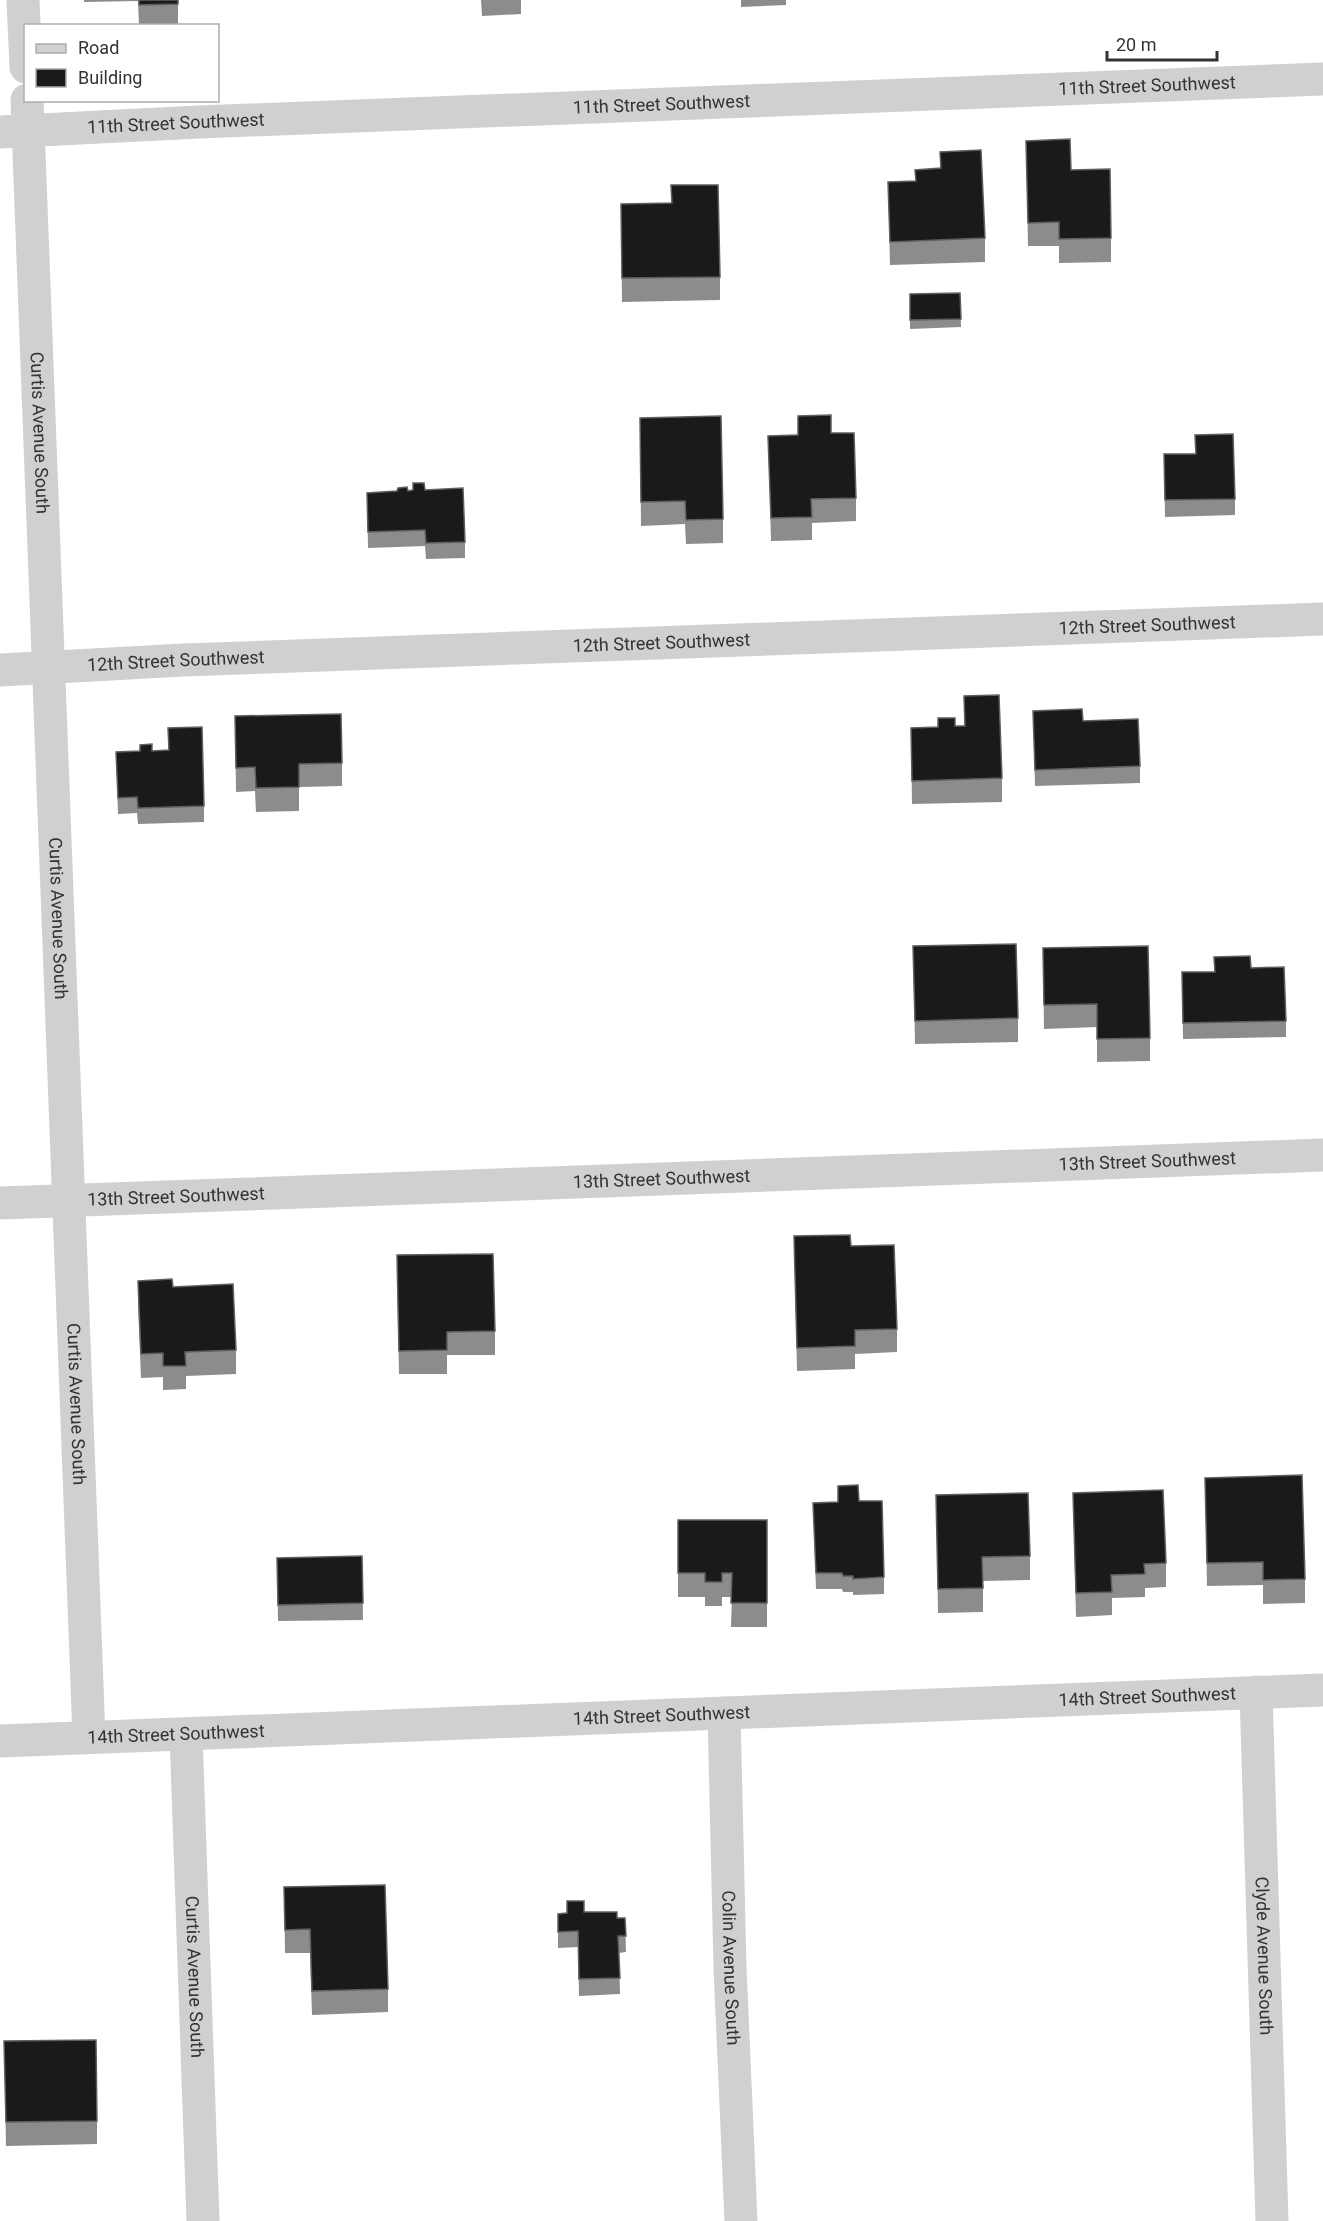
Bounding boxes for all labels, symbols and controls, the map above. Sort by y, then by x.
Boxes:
legend [24,24,219,102]
scale bar [1107,24,1216,62]
text: 20 m [1116,34,1156,55]
text: Road [78,37,119,58]
text: Building [78,67,142,88]
street label: 11th Street Southwest [1058,71,1236,99]
street label: 11th Street Southwest [572,90,751,118]
street label: 11th Street Southwest [87,109,265,138]
street label: Curtis Avenue South [27,351,54,514]
street label: 12th Street Southwest [1058,611,1236,639]
street label: 12th Street Southwest [572,629,751,656]
street label: 12th Street Southwest [87,646,265,675]
street label: Curtis Avenue South [45,837,72,1000]
street label: 13th Street Southwest [1058,1147,1236,1175]
street label: 13th Street Southwest [572,1165,751,1192]
street label: 13th Street Southwest [87,1182,265,1210]
street label: Curtis Avenue South [63,1323,90,1486]
street label: 14th Street Southwest [1058,1682,1236,1710]
street label: 14th Street Southwest [572,1701,751,1729]
street label: 14th Street Southwest [87,1720,265,1748]
street label: Clyde Avenue South [1252,1876,1277,2036]
street label: Colin Avenue South [718,1890,744,2046]
street label: Curtis Avenue South [182,1895,208,2058]

